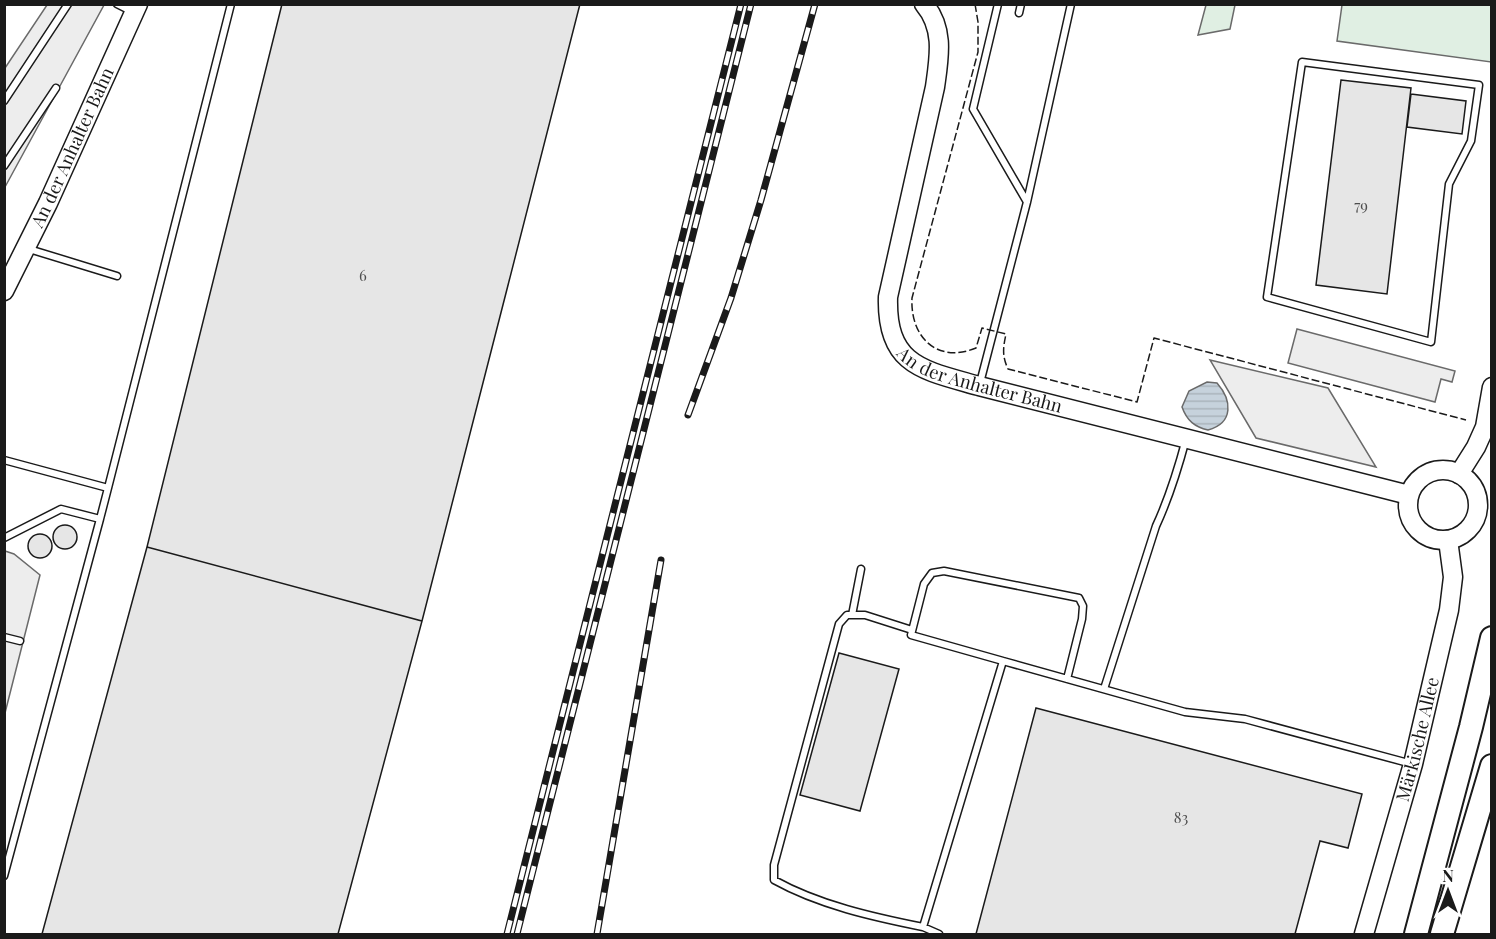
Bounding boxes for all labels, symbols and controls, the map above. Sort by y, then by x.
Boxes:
street label: An der Anhalter Bahn [24,63,119,232]
house number: 79 [1354,195,1368,215]
house number: 6 [359,265,367,285]
street label: An der Anhalter Bahn [891,341,1065,418]
street label: Märkische Allee [1390,675,1444,804]
house number: 83 [1174,807,1188,827]
north arrow [1418,861,1478,921]
text: N [1442,865,1454,886]

